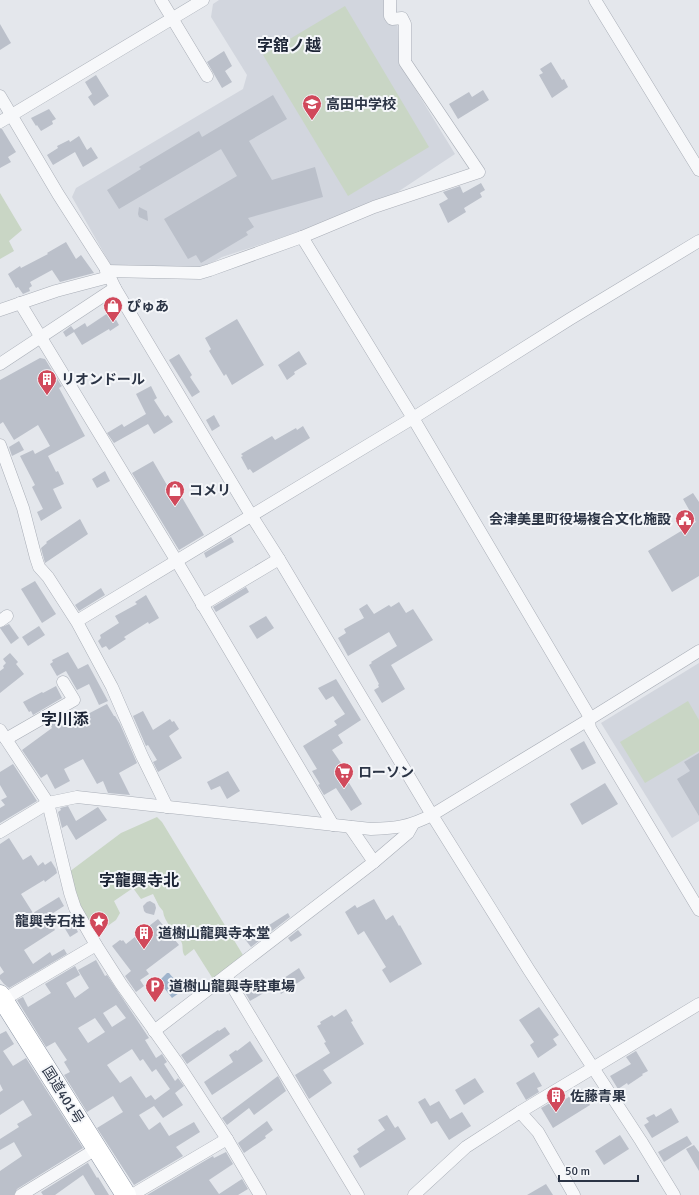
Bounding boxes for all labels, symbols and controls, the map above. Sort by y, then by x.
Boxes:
district label: 字舘ノ越 [257,36,321,56]
school or university icon: 高田中学校 [301,93,323,121]
place label: 高田中学校 [326,96,396,113]
shop icon: ぴゅあ [102,295,124,323]
place label: ぴゅあ [127,298,169,315]
building icon: リオンドール [36,368,58,396]
place label: リオンドール [61,371,145,388]
shop icon: コメリ [164,479,186,507]
place label: コメリ [189,482,231,499]
public building icon: 会津美里町役場複合文化施設 [674,508,696,536]
place label: 会津美里町役場複合文化施設 [489,511,671,528]
district label: 字川添 [41,710,89,730]
supermarket icon: ローソン [333,761,355,789]
place label: ローソン [358,764,414,781]
district label: 字龍興寺北 [99,871,179,891]
place icon: 龍興寺石柱 [88,910,110,938]
place label: 龍興寺石柱 [15,913,85,930]
building icon: 道樹山龍興寺本堂 [133,922,155,950]
place label: 道樹山龍興寺本堂 [158,925,270,942]
parking icon: 道樹山龍興寺駐車場 [144,975,166,1003]
place label: 道樹山龍興寺駐車場 [169,978,295,995]
street label: 国道401号 [39,1063,87,1127]
building icon: 佐藤青果 [545,1085,567,1113]
place label: 佐藤青果 [570,1088,626,1105]
scale bar [559,1157,638,1183]
text: 50 m [565,1164,590,1179]

